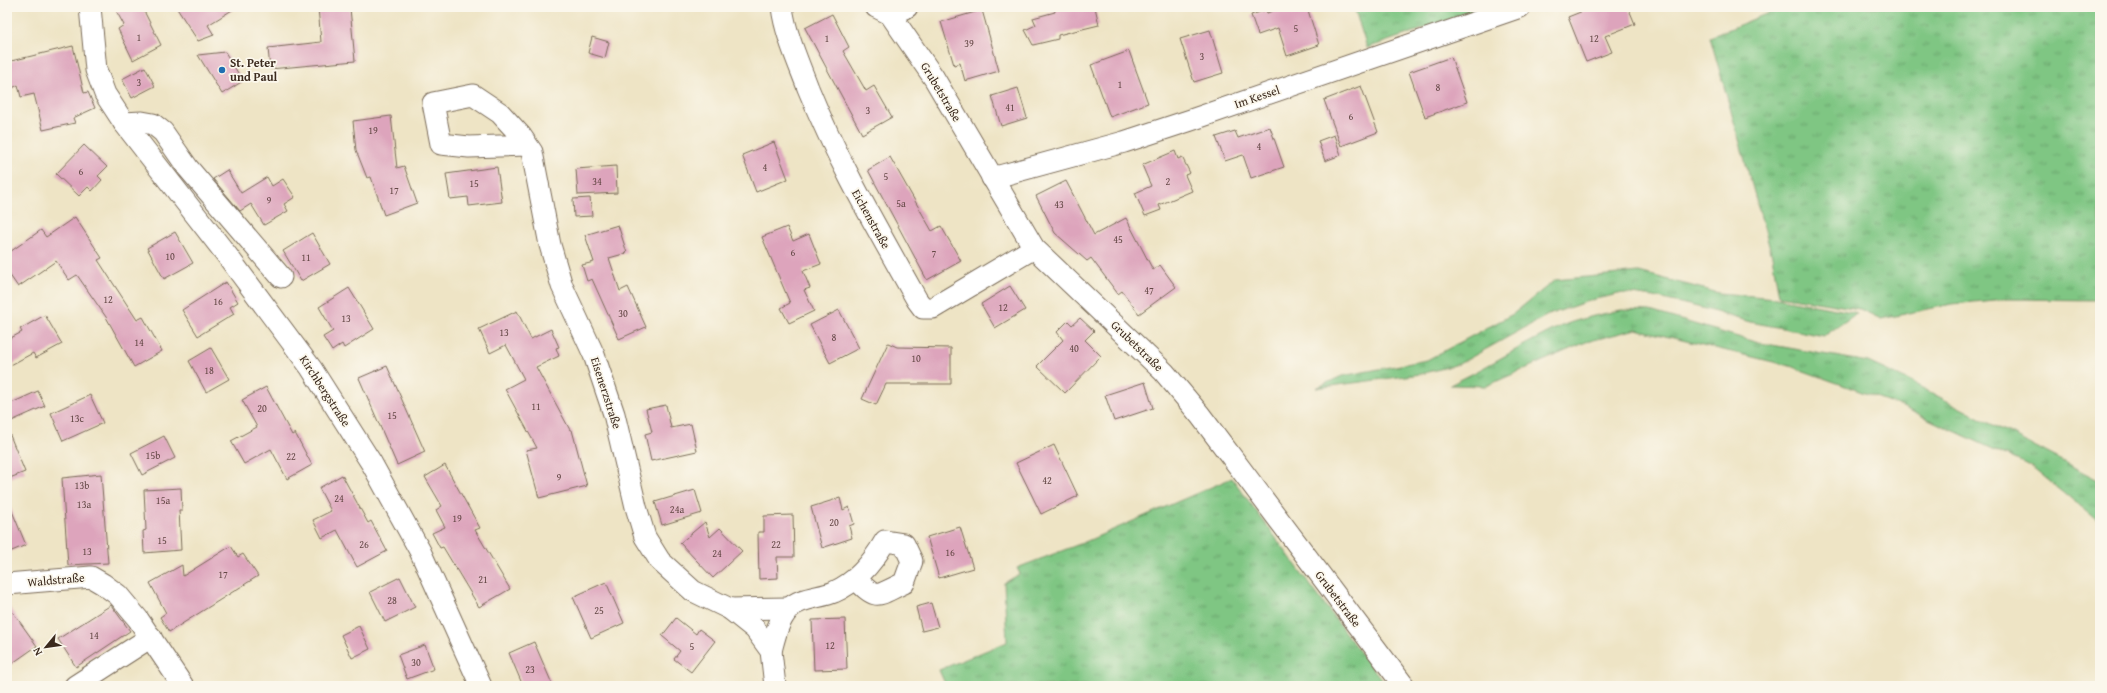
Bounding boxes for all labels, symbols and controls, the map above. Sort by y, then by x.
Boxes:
house number: 5 [1294,21,1299,36]
house number: 1 [137,30,142,45]
house number: 1 [825,31,830,46]
house number: 12 [1589,31,1599,46]
house number: 39 [964,36,974,51]
house number: 3 [1200,49,1205,64]
place label: St. Peter und Paul [230,54,278,85]
street label: Grubetstraße [917,59,966,125]
marker: St. Peter und Paul [217,65,227,75]
house number: 3 [137,75,142,90]
house number: 1 [1118,77,1123,92]
house number: 8 [1436,80,1441,95]
street label: Im Kessel [1232,81,1283,112]
house number: 41 [1005,100,1015,115]
house number: 3 [866,103,871,118]
house number: 6 [1349,109,1354,124]
house number: 19 [368,123,378,138]
house number: 4 [1257,139,1262,154]
house number: 4 [763,160,768,175]
house number: 6 [79,164,84,179]
house number: 5 [884,169,889,184]
house number: 34 [592,174,602,189]
house number: 2 [1166,174,1171,189]
house number: 15 [469,176,479,191]
house number: 17 [389,183,399,198]
street label: Eichenstraße [848,186,895,252]
house number: 9 [267,193,272,208]
house number: 5a [896,196,906,211]
house number: 43 [1054,197,1064,212]
house number: 45 [1113,232,1123,247]
house number: 6 [791,245,796,260]
house number: 7 [932,246,937,261]
house number: 10 [165,249,175,264]
house number: 11 [301,250,311,265]
house number: 47 [1144,283,1154,298]
house number: 12 [103,292,113,307]
house number: 16 [213,294,223,309]
house number: 12 [998,300,1008,315]
house number: 30 [618,306,628,321]
house number: 13 [341,311,351,326]
street label: Grubetstraße [1107,316,1168,375]
house number: 13 [499,325,509,340]
house number: 8 [832,330,837,345]
house number: 14 [134,335,144,350]
house number: 40 [1069,341,1079,356]
house number: 10 [911,351,921,366]
street label: Kirchbergstraße [296,352,355,430]
street label: Eisenerzstraße [587,355,626,431]
house number: 18 [204,363,214,378]
house number: 11 [531,399,541,414]
house number: 20 [257,401,267,416]
house number: 15 [387,408,397,423]
house number: 13c [70,411,85,426]
house number: 15b [146,448,160,463]
house number: 22 [286,449,296,464]
house number: 9 [557,470,562,485]
house number: 42 [1042,473,1052,488]
house number: 13b [75,478,89,493]
house number: 24 [334,491,344,506]
house number: 15a [156,493,170,508]
house number: 13a [77,497,91,512]
house number: 24a [670,502,684,517]
house number: 19 [452,511,462,526]
house number: 20 [829,515,839,530]
house number: 15 [157,533,167,548]
house number: 26 [359,537,369,552]
house number: 22 [771,537,781,552]
house number: 13 [82,544,92,559]
house number: 16 [945,545,955,560]
house number: 24 [712,546,722,561]
house number: 17 [218,567,228,582]
street label: Grubetstraße [1312,567,1365,631]
street label: Waldstraße [27,569,86,590]
house number: 21 [478,572,488,587]
house number: 28 [387,593,397,608]
house number: 25 [594,603,604,618]
north arrow [26,627,66,667]
house number: 14 [89,628,99,643]
house number: 12 [825,638,835,653]
house number: 5 [690,639,695,654]
text: N [28,644,46,659]
house number: 30 [411,655,421,670]
house number: 23 [525,662,535,677]

